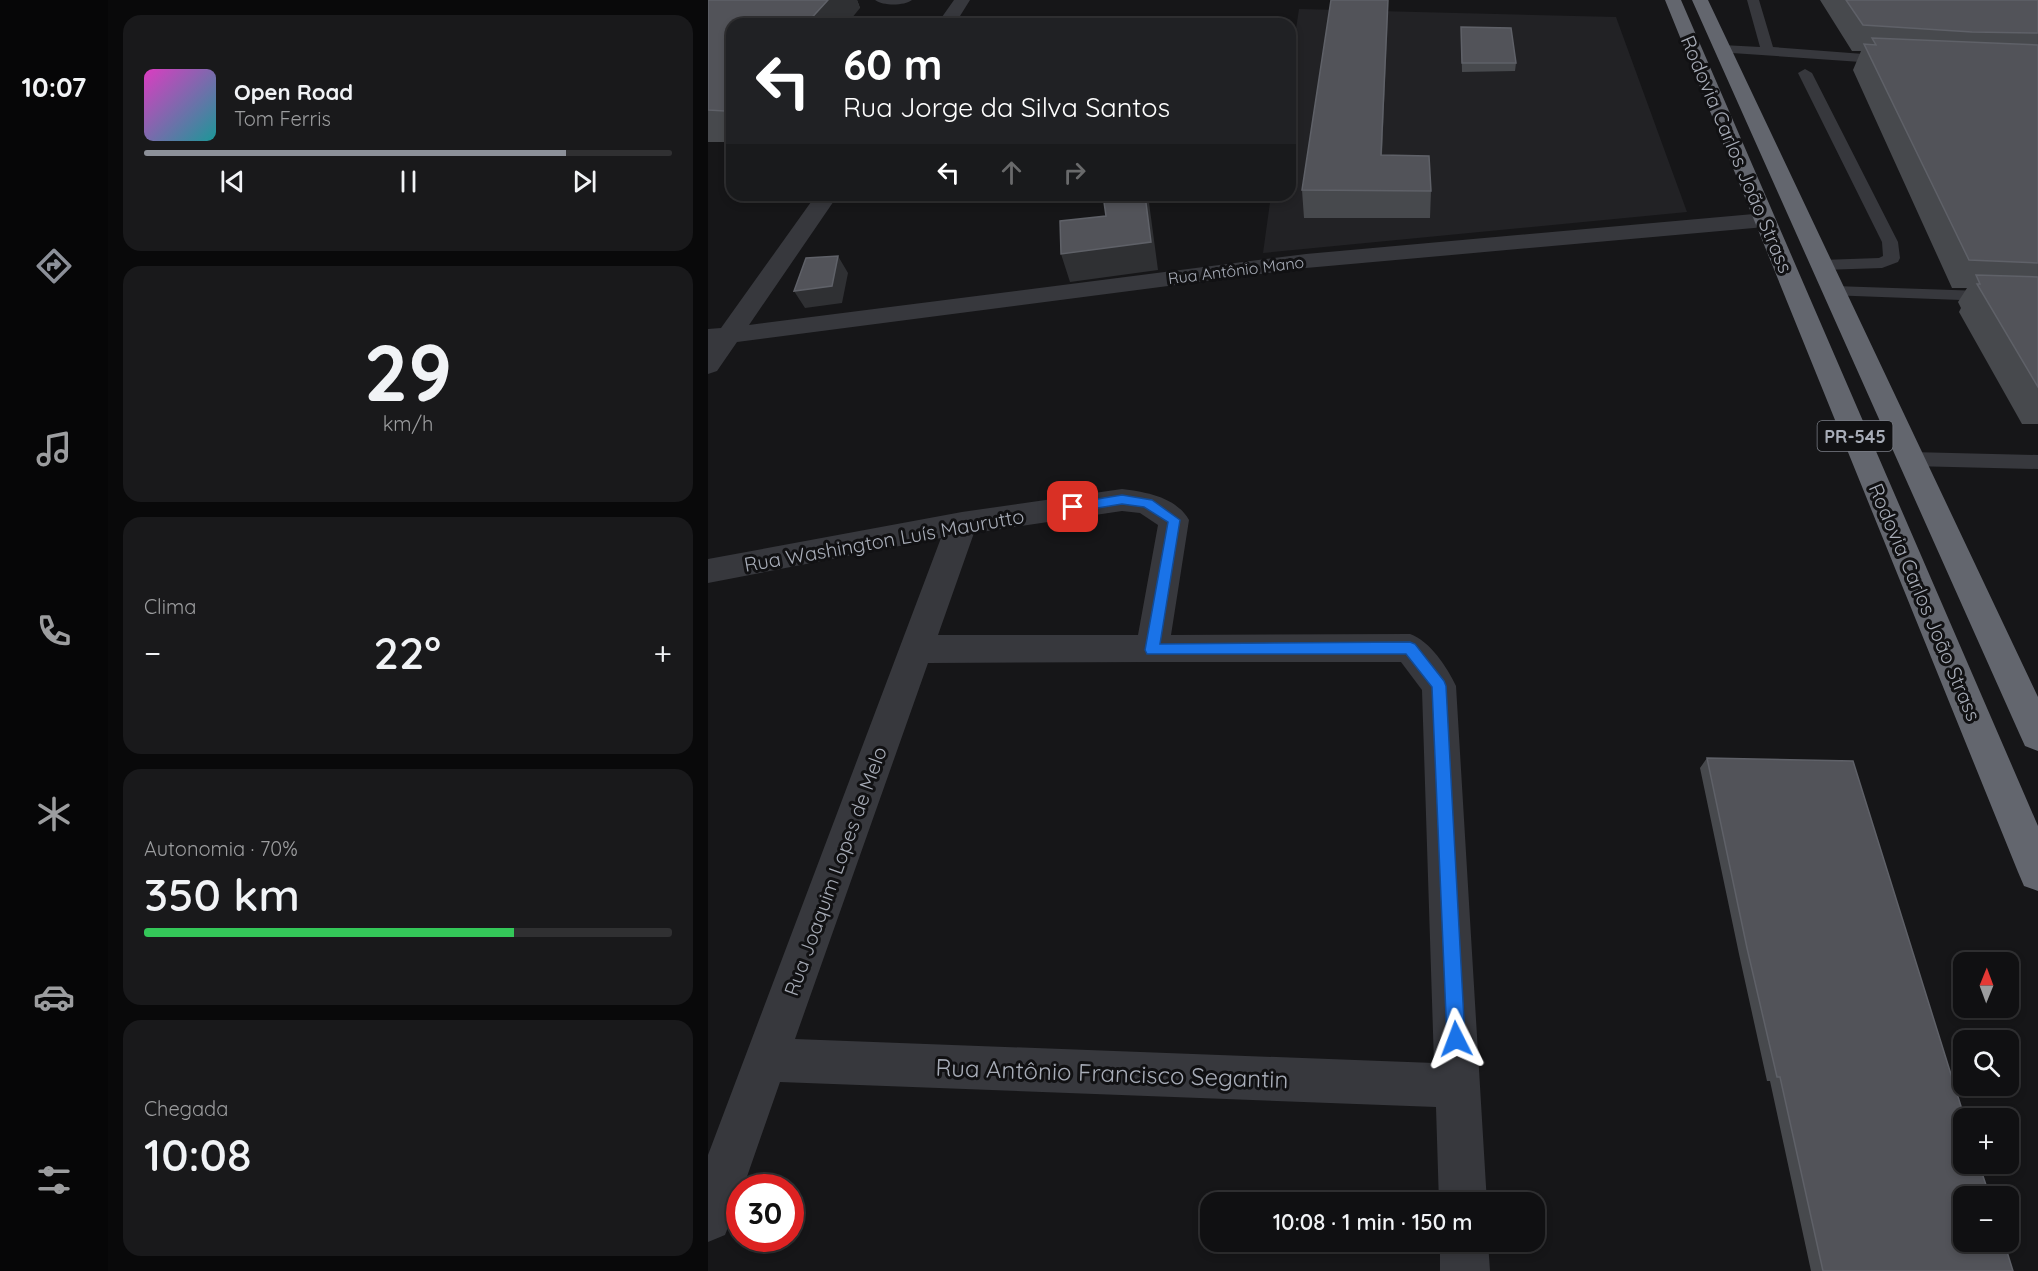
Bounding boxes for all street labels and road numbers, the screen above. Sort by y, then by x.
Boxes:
street label: Rodovia Carlos João Strass [1676,31,1798,277]
street label: Rua Antônio Mano [1167,252,1305,288]
road number: PR-545 [1818,421,1892,451]
street label: Rodovia Carlos João Strass [1864,479,1986,725]
street label: Rua Washington Luís Maurutto [742,503,1026,577]
street label: Rua Joaquim Lopes de Melo [778,743,892,999]
street label: Rua Antônio Francisco Segantin [935,1052,1289,1094]

